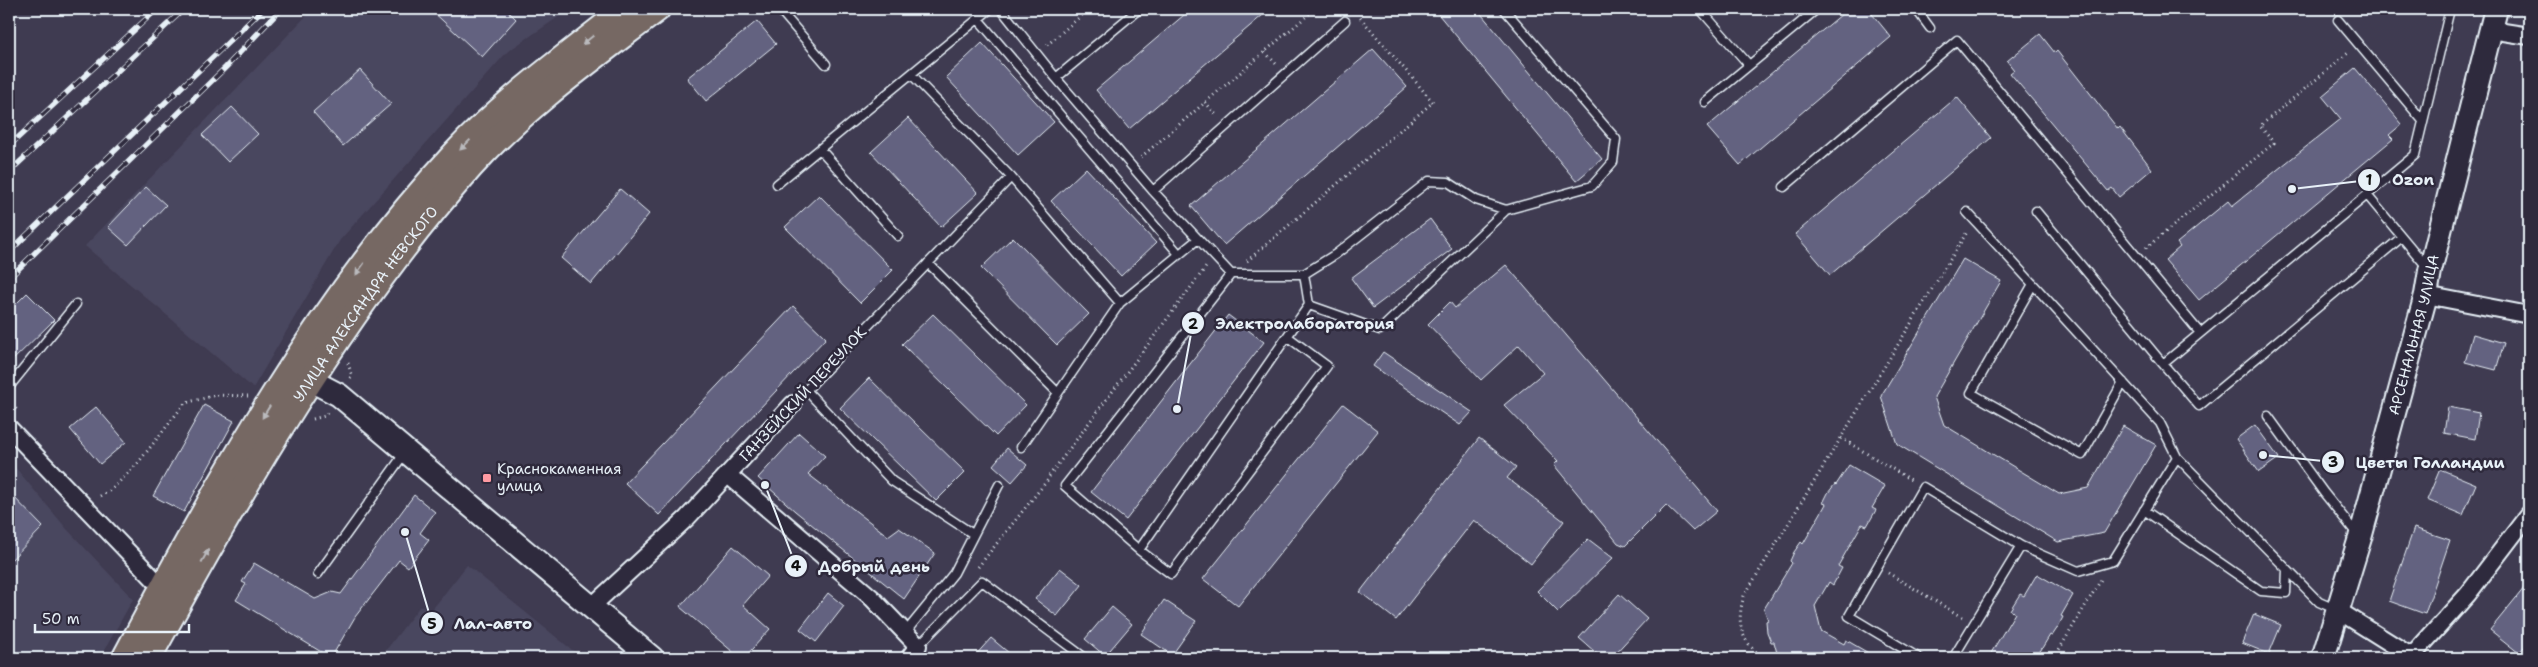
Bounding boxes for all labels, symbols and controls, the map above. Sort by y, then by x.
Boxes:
one-way arrow [582,34,595,45]
one-way arrow [459,139,471,151]
callout: Ozon [2357,164,2444,195]
text: Ozon [2392,169,2434,190]
text: 1 [2366,170,2373,190]
street label: УЛИЦА АЛЕКСАНДРА НЕВСКОГО [289,202,443,406]
street label: АРСЕНАЛЬНАЯ УЛИЦА [2384,252,2444,417]
one-way arrow [355,262,365,276]
callout: Электролаборатория [1181,308,1405,339]
text: Электролаборатория [1215,313,1395,334]
text: 2 [1188,314,1199,334]
street label: ГАНЗЕЙСКИЙ ПЕРЕУЛОК [734,321,871,466]
one-way arrow [261,405,270,419]
callout: Цветы Голландии [2320,446,2514,477]
text: 3 [2328,452,2338,472]
text: Цветы Голландии [2355,452,2505,473]
place label: Краснокаменная улица [497,459,621,496]
marker: Краснокаменная улица [481,472,493,484]
one-way arrow [201,550,210,563]
callout: Добрый день [783,551,940,582]
text: 4 [791,556,802,576]
text: Добрый день [818,556,930,577]
scale bar [35,602,189,634]
callout: Лал-авто [419,608,543,639]
text: 50 m [42,609,80,629]
text: Лал-авто [454,613,532,634]
text: 5 [427,614,437,634]

